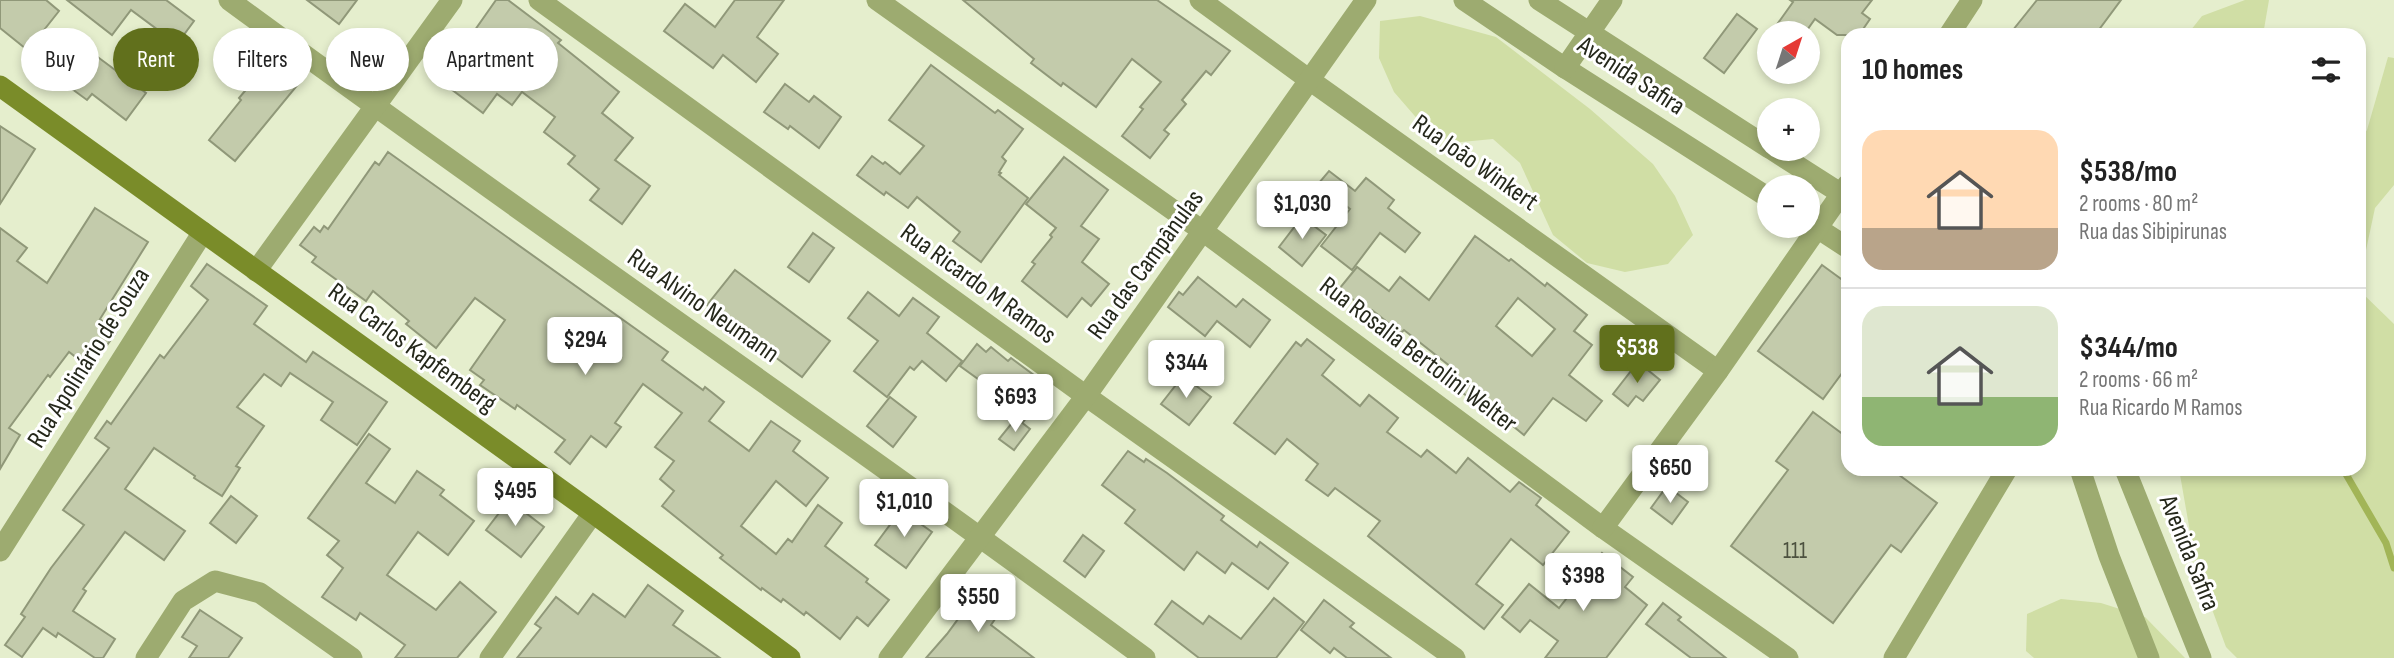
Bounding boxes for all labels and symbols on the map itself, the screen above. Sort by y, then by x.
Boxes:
north arrow [1757,21,1820,84]
street label: Avenida Safira [1571,29,1690,122]
street label: Rua João Winkert [1406,108,1544,218]
pin: $1,030 [1245,182,1359,241]
street label: Rua das Campânulas [1081,184,1211,346]
street label: Rua Ricardo M Ramos [894,217,1062,351]
street label: Rua Alvino Neumann [621,242,785,370]
street label: Rua Apolinário de Souza [21,262,157,454]
street label: Rua Rosalia Bertolini Welter [1313,271,1523,440]
street label: Rua Carlos Kapfemberg [322,277,502,419]
pin: $294 [544,318,626,377]
pin: $538 [1596,326,1678,385]
pin: $344 [1145,340,1227,400]
pin: $693 [974,374,1056,434]
pin: $650 [1629,446,1711,505]
pin: $495 [474,468,556,528]
pin: $1,010 [847,480,961,539]
street label: Avenida Safira [2151,490,2226,615]
house number: 111 [1783,537,1807,565]
pin: $398 [1542,554,1624,613]
pin: $550 [937,574,1019,634]

